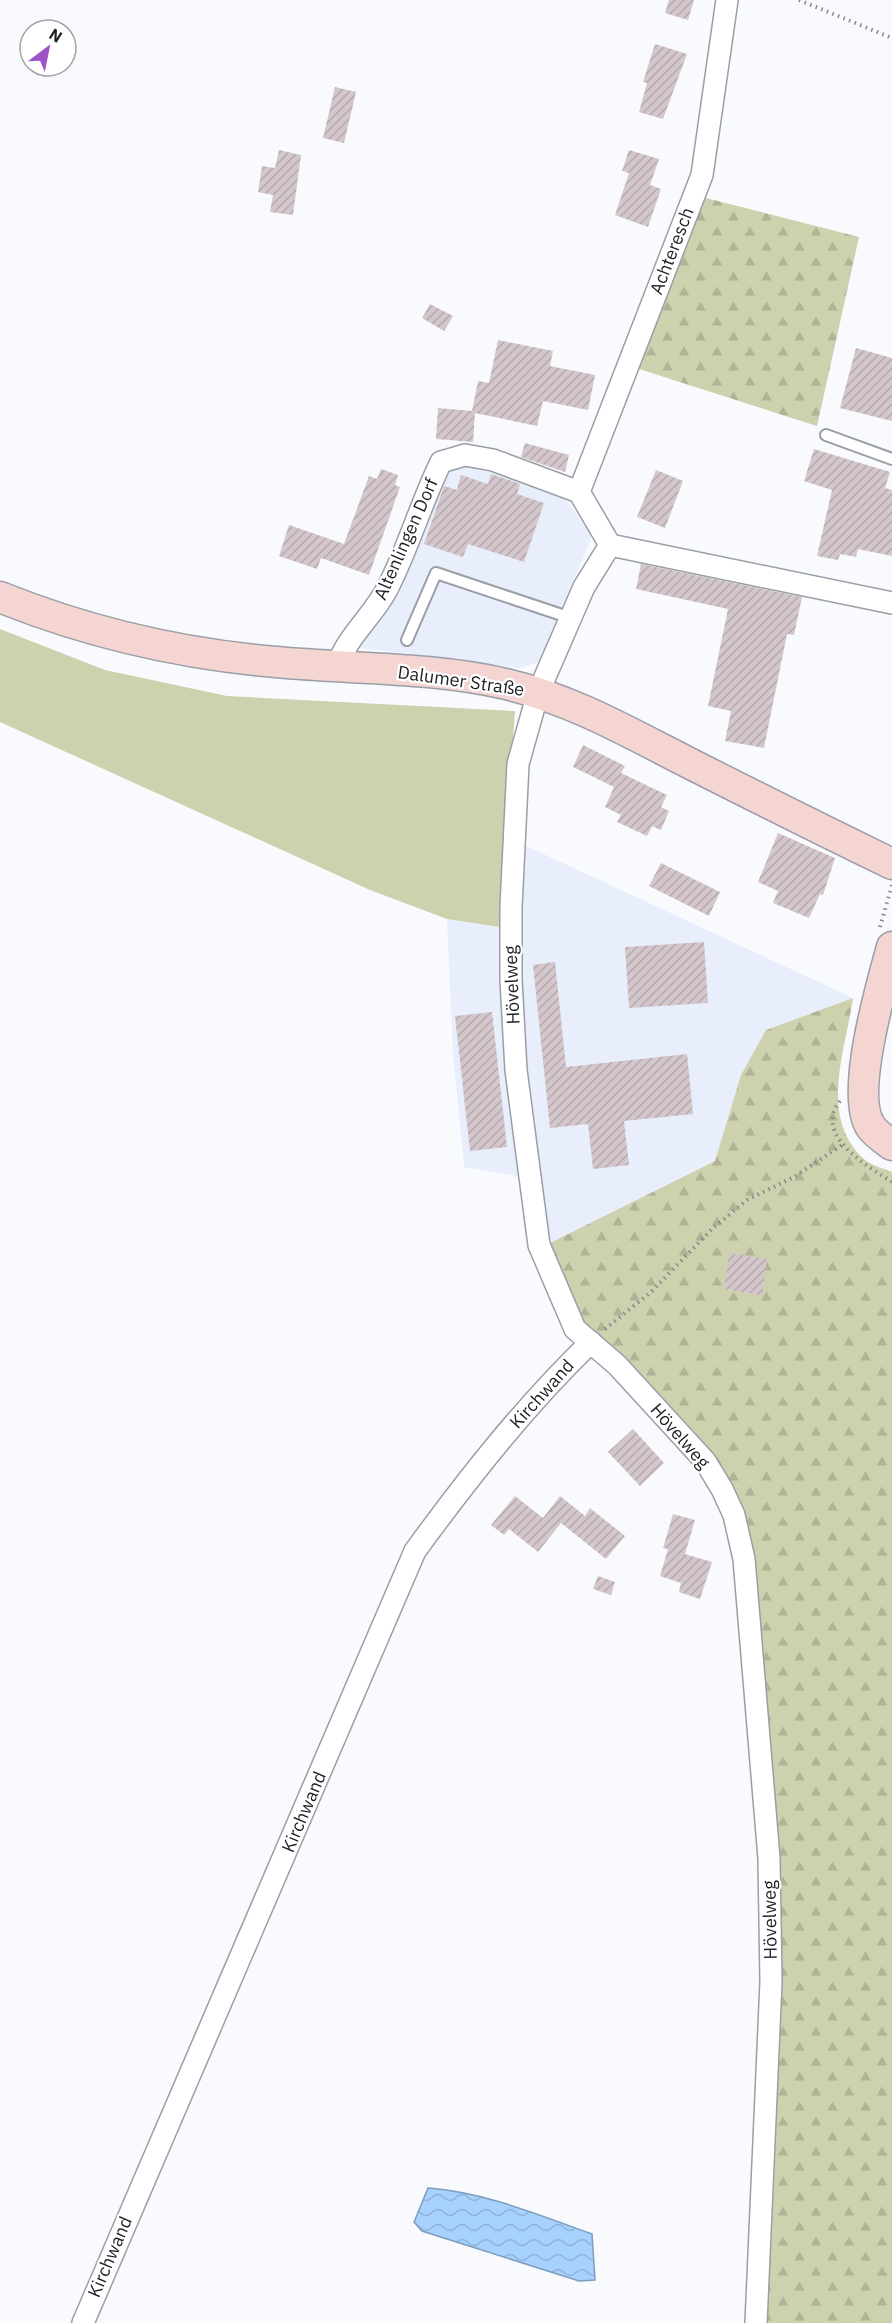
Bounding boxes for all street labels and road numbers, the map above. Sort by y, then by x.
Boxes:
street label: Achteresch [644,204,699,298]
street label: Altenlingen Dorf [368,474,443,603]
street label: Dalumer Straße [396,660,526,701]
street label: Hövelweg [499,945,524,1025]
street label: Kirchwand [504,1354,579,1433]
street label: Hövelweg [646,1398,715,1473]
street label: Kirchwand [276,1768,331,1856]
street label: Hövelweg [757,1880,782,1960]
street label: Kirchwand [82,2213,137,2301]

